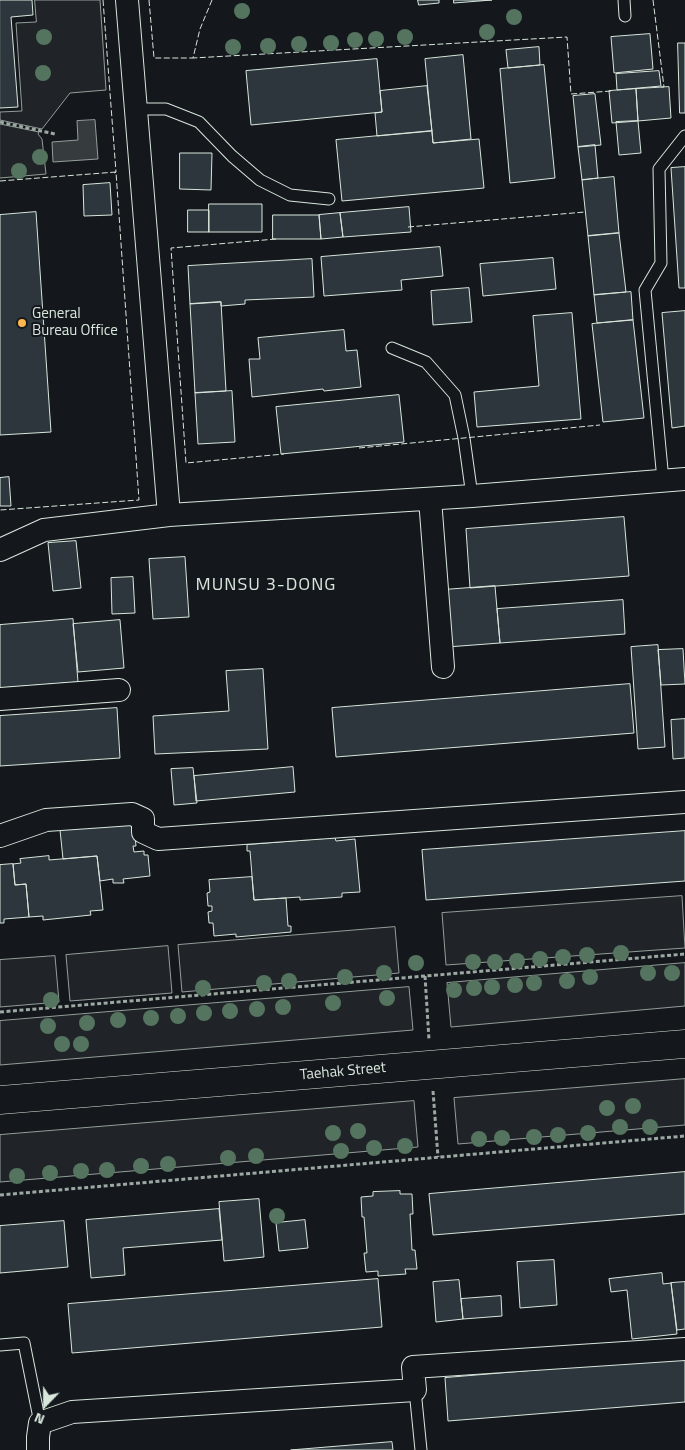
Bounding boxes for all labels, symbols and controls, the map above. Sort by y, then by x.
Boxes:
place label: General Bureau Office [32,305,118,340]
marker: General Bureau Office [16,317,28,329]
district label: MUNSU 3-DONG [194,575,338,597]
street label: Taehak Street [299,1059,387,1085]
north arrow [20,1380,70,1430]
text: N [31,1408,48,1431]

